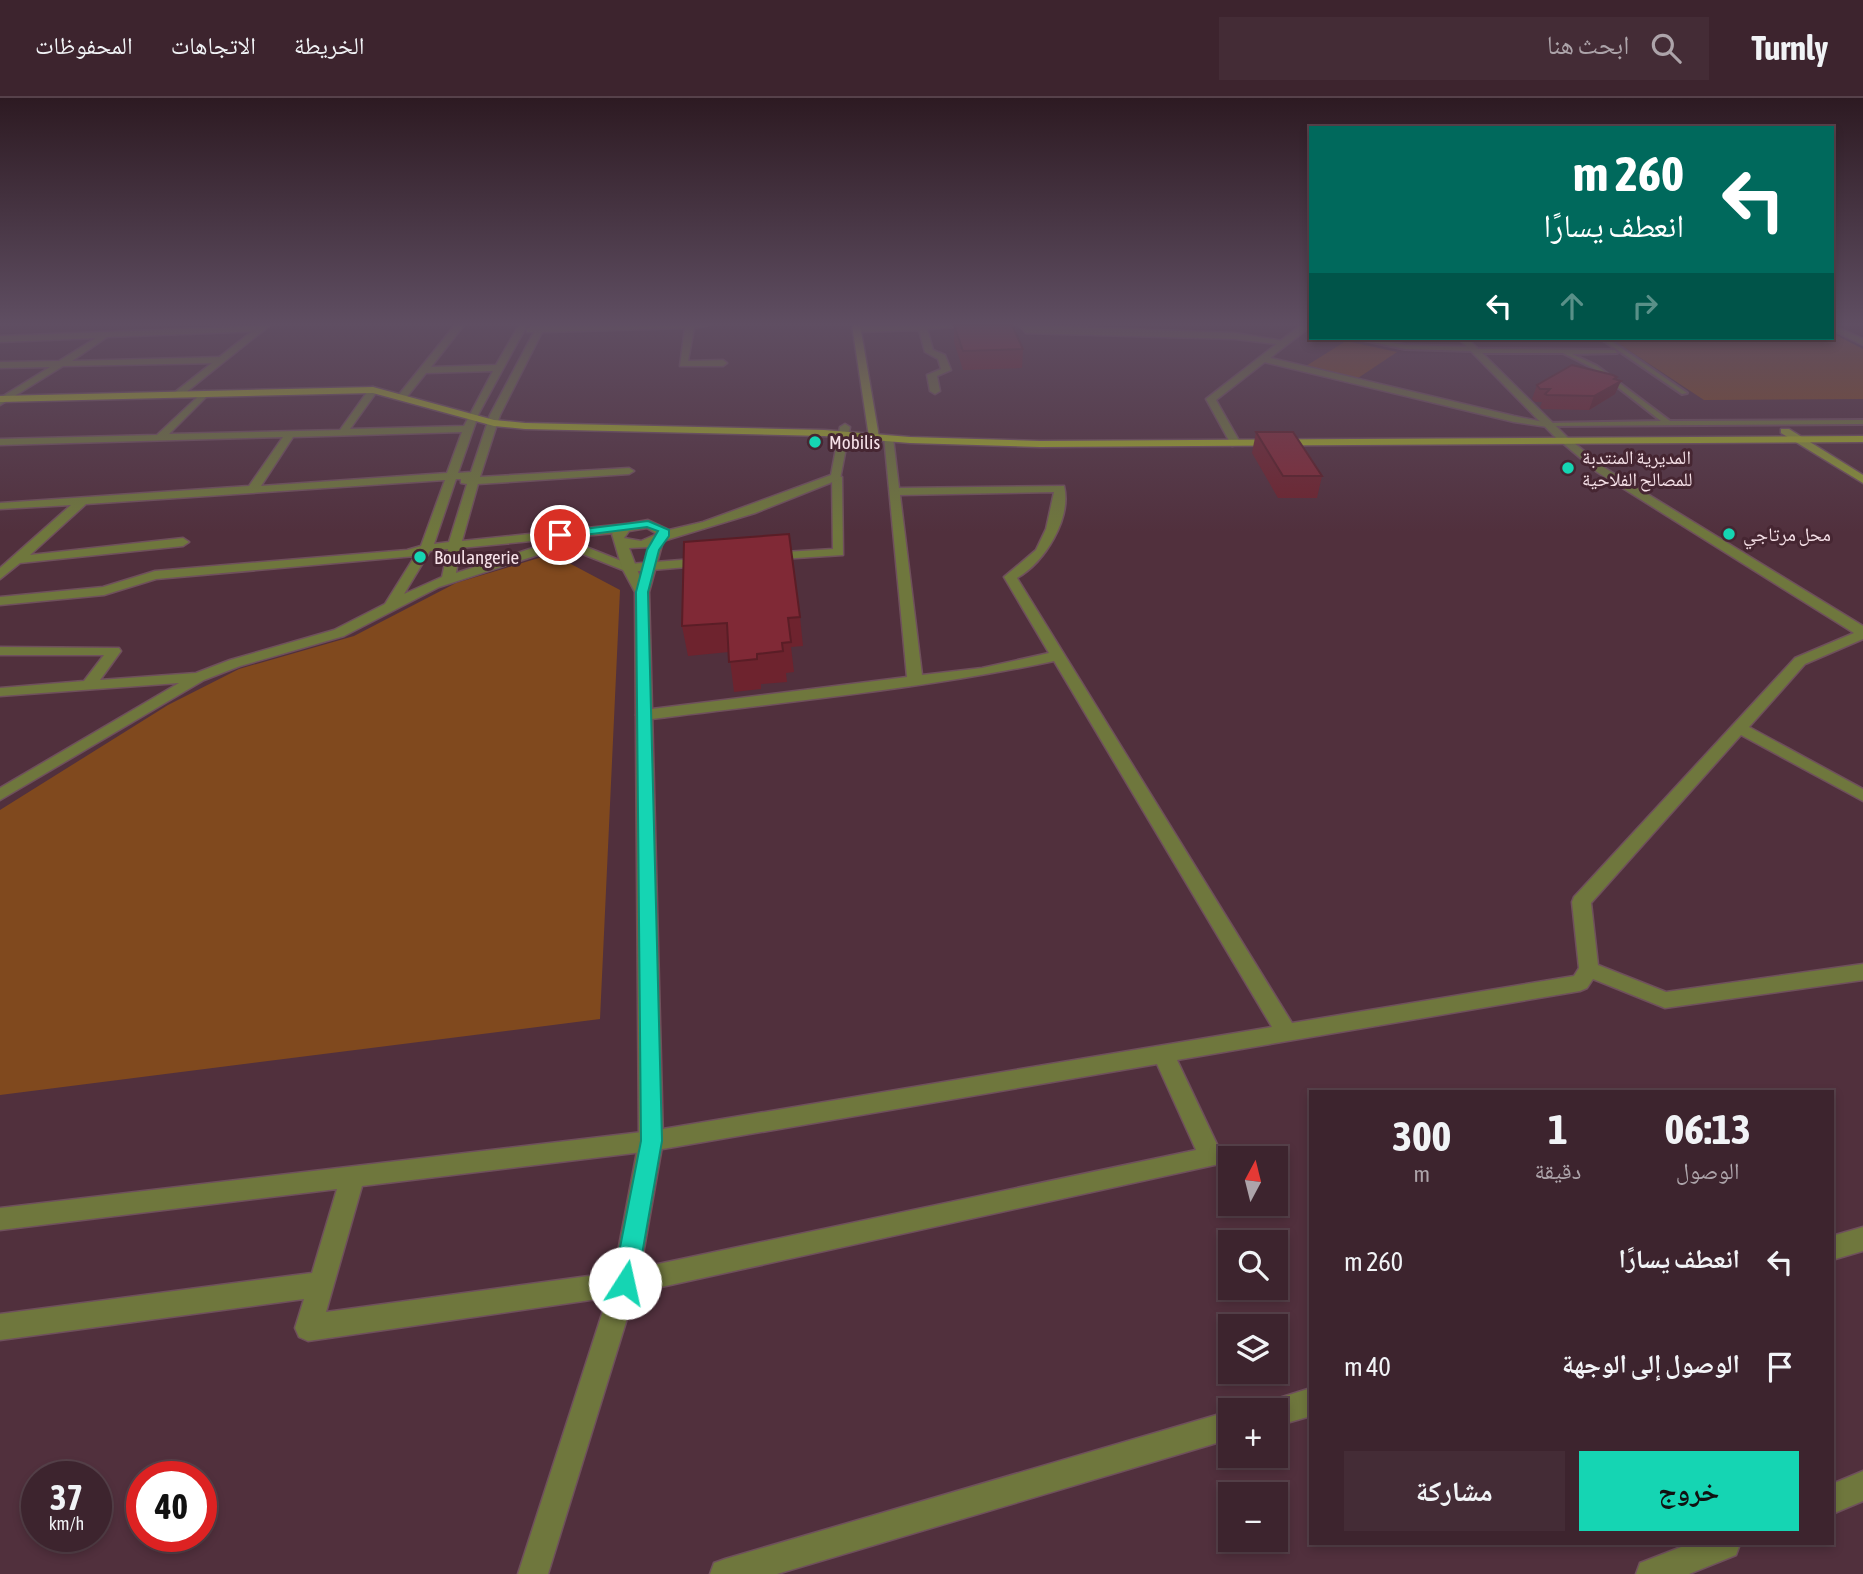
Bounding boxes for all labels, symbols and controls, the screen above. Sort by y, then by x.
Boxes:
search box [1219,17,1709,80]
icon: search [1647,29,1685,67]
text: Turnly [1751,29,1828,67]
text: ابحث هنا [1547,30,1629,60]
text: المحفوظات [35,32,133,59]
text: الاتجاهات [171,32,256,59]
text: الخريطة [294,32,365,59]
text: 260 m [1573,145,1684,201]
icon: left [1708,154,1799,245]
text: انعطف يسارًا [1543,207,1684,244]
icon: left [1480,287,1518,325]
icon: ahead [1553,287,1591,325]
icon: right [1626,287,1664,325]
place label: Mobilis [829,431,880,453]
marker: Mobilis [807,434,823,450]
place label: المديرية المنتدبة للمصالح الفلاحية [1582,446,1692,492]
marker: المديرية المنتدبة للمصالح الفلاحية [1560,460,1576,476]
pin [530,505,590,565]
icon: arrive [541,516,579,554]
place label: محل مرتاجي [1743,523,1831,550]
marker: محل مرتاجي [1721,526,1737,542]
place label: Boulangerie [434,546,519,568]
marker: Boulangerie [412,549,428,565]
text: 1 [1548,1105,1568,1153]
text: 06:13 [1664,1105,1751,1153]
text: 300 [1392,1112,1451,1160]
north arrow [1218,1146,1288,1216]
map controls [1218,1146,1288,1552]
text: دقيقة [1535,1158,1581,1184]
text: الوصول [1676,1158,1739,1184]
text: m [1413,1161,1430,1187]
button: search [1218,1230,1288,1300]
icon: left [1761,1243,1799,1281]
text: انعطف يسارًا [1619,1244,1740,1274]
position arrow [588,1246,662,1320]
text: 260 m [1344,1247,1403,1277]
button: layers [1218,1314,1288,1384]
icon: arrive [1761,1348,1799,1386]
text: الوصول إلى الوجهة [1562,1349,1740,1379]
text: 40 m [1344,1352,1391,1382]
button: + [1218,1398,1288,1468]
button: مشاركة [1344,1451,1565,1531]
button: خروج [1579,1451,1799,1531]
speed limit sign: 40 [126,1461,217,1552]
text: 37 [50,1477,83,1517]
button: − [1218,1482,1288,1552]
text: km/h [49,1513,84,1534]

